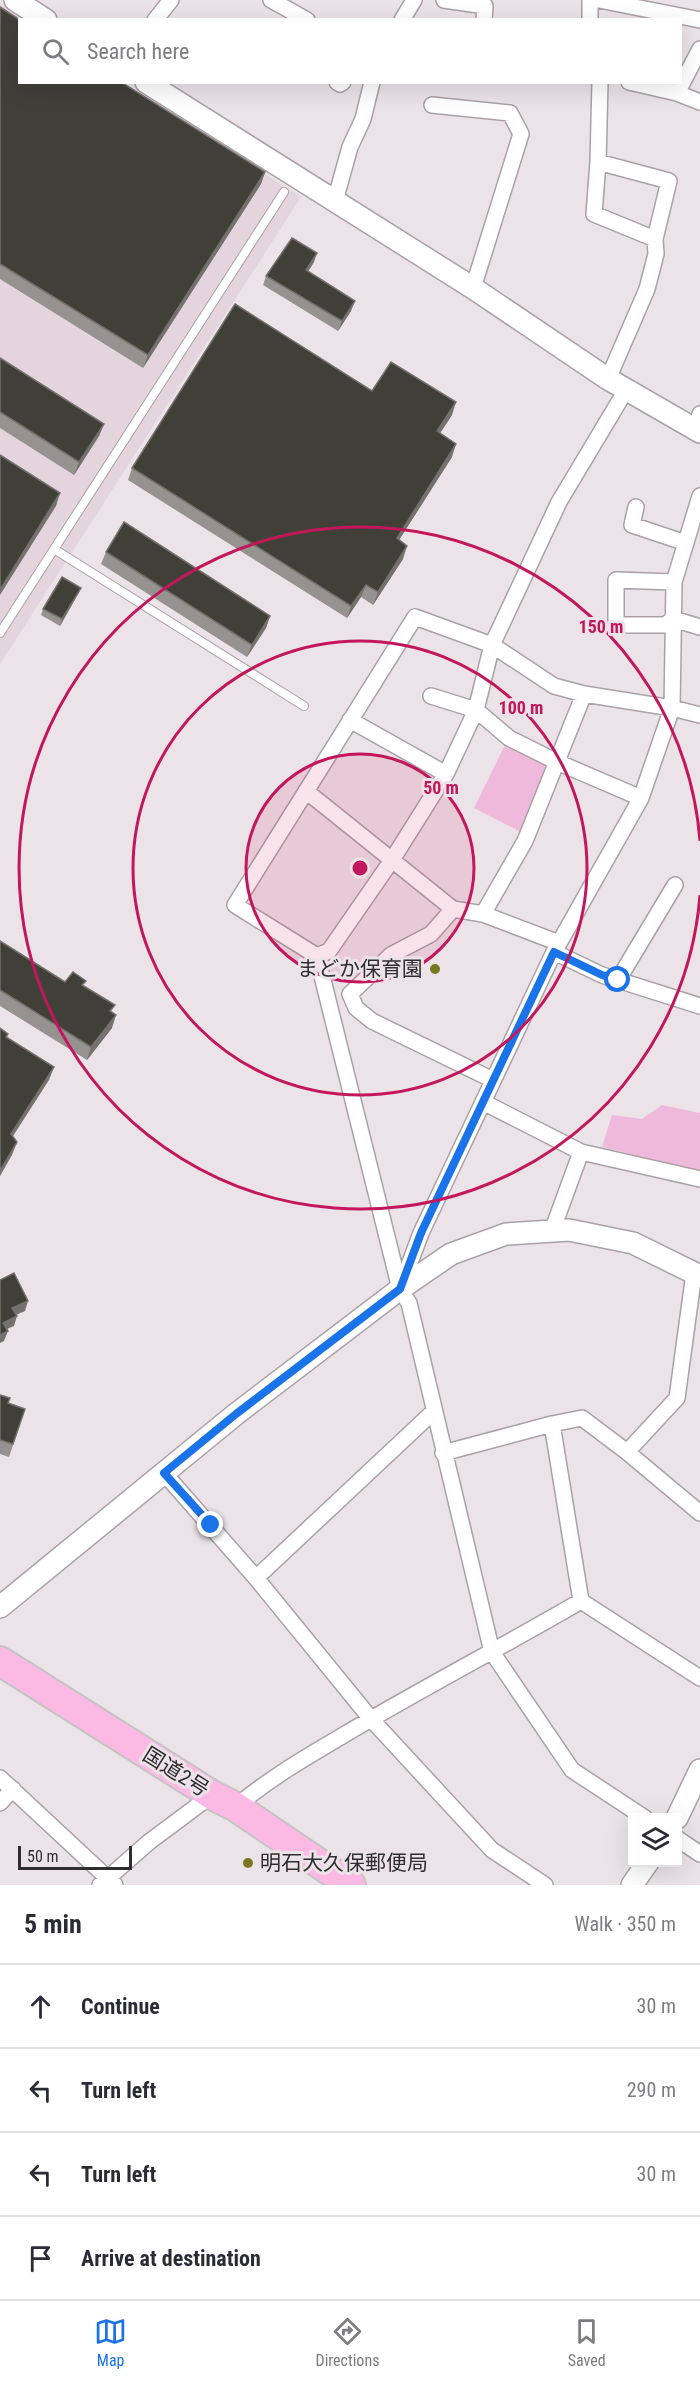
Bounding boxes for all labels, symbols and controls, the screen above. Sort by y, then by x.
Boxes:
search box [18,18,682,84]
icon: search [39,35,72,68]
text: Search here [87,39,189,64]
text: 150 m [579,616,623,637]
text: 100 m [499,697,543,718]
text: 50 m [423,777,459,798]
centre of rings [350,858,370,878]
place label: まどか保育園 [297,957,423,981]
marker: まどか保育園 [428,962,442,976]
route start [604,966,630,992]
route end [197,1511,223,1537]
street label: 国道2号 [139,1742,213,1802]
map controls [628,1813,682,1867]
button: layers [628,1813,682,1867]
scale bar [18,1843,132,1870]
text: 50 m [27,1847,59,1866]
place label: 明石大久保郵便局 [260,1851,428,1875]
marker: 明石大久保郵便局 [241,1856,255,1870]
text: 5 min [24,1909,82,1939]
text: Walk · 350 m [575,1912,676,1936]
icon: ahead [24,1990,57,2023]
text: Continue [81,1994,160,2019]
text: 30 m [637,1994,676,2018]
icon: left [24,2074,57,2107]
text: Turn left [81,2078,156,2103]
text: 290 m [627,2078,676,2102]
icon: left [24,2158,57,2191]
text: Turn left [81,2162,156,2187]
text: 30 m [637,2162,676,2186]
icon: arrive [24,2242,57,2275]
text: Arrive at destination [81,2246,261,2271]
tab: Map [94,2315,127,2370]
tab: Directions [316,2315,379,2370]
tab: Saved [568,2315,606,2370]

